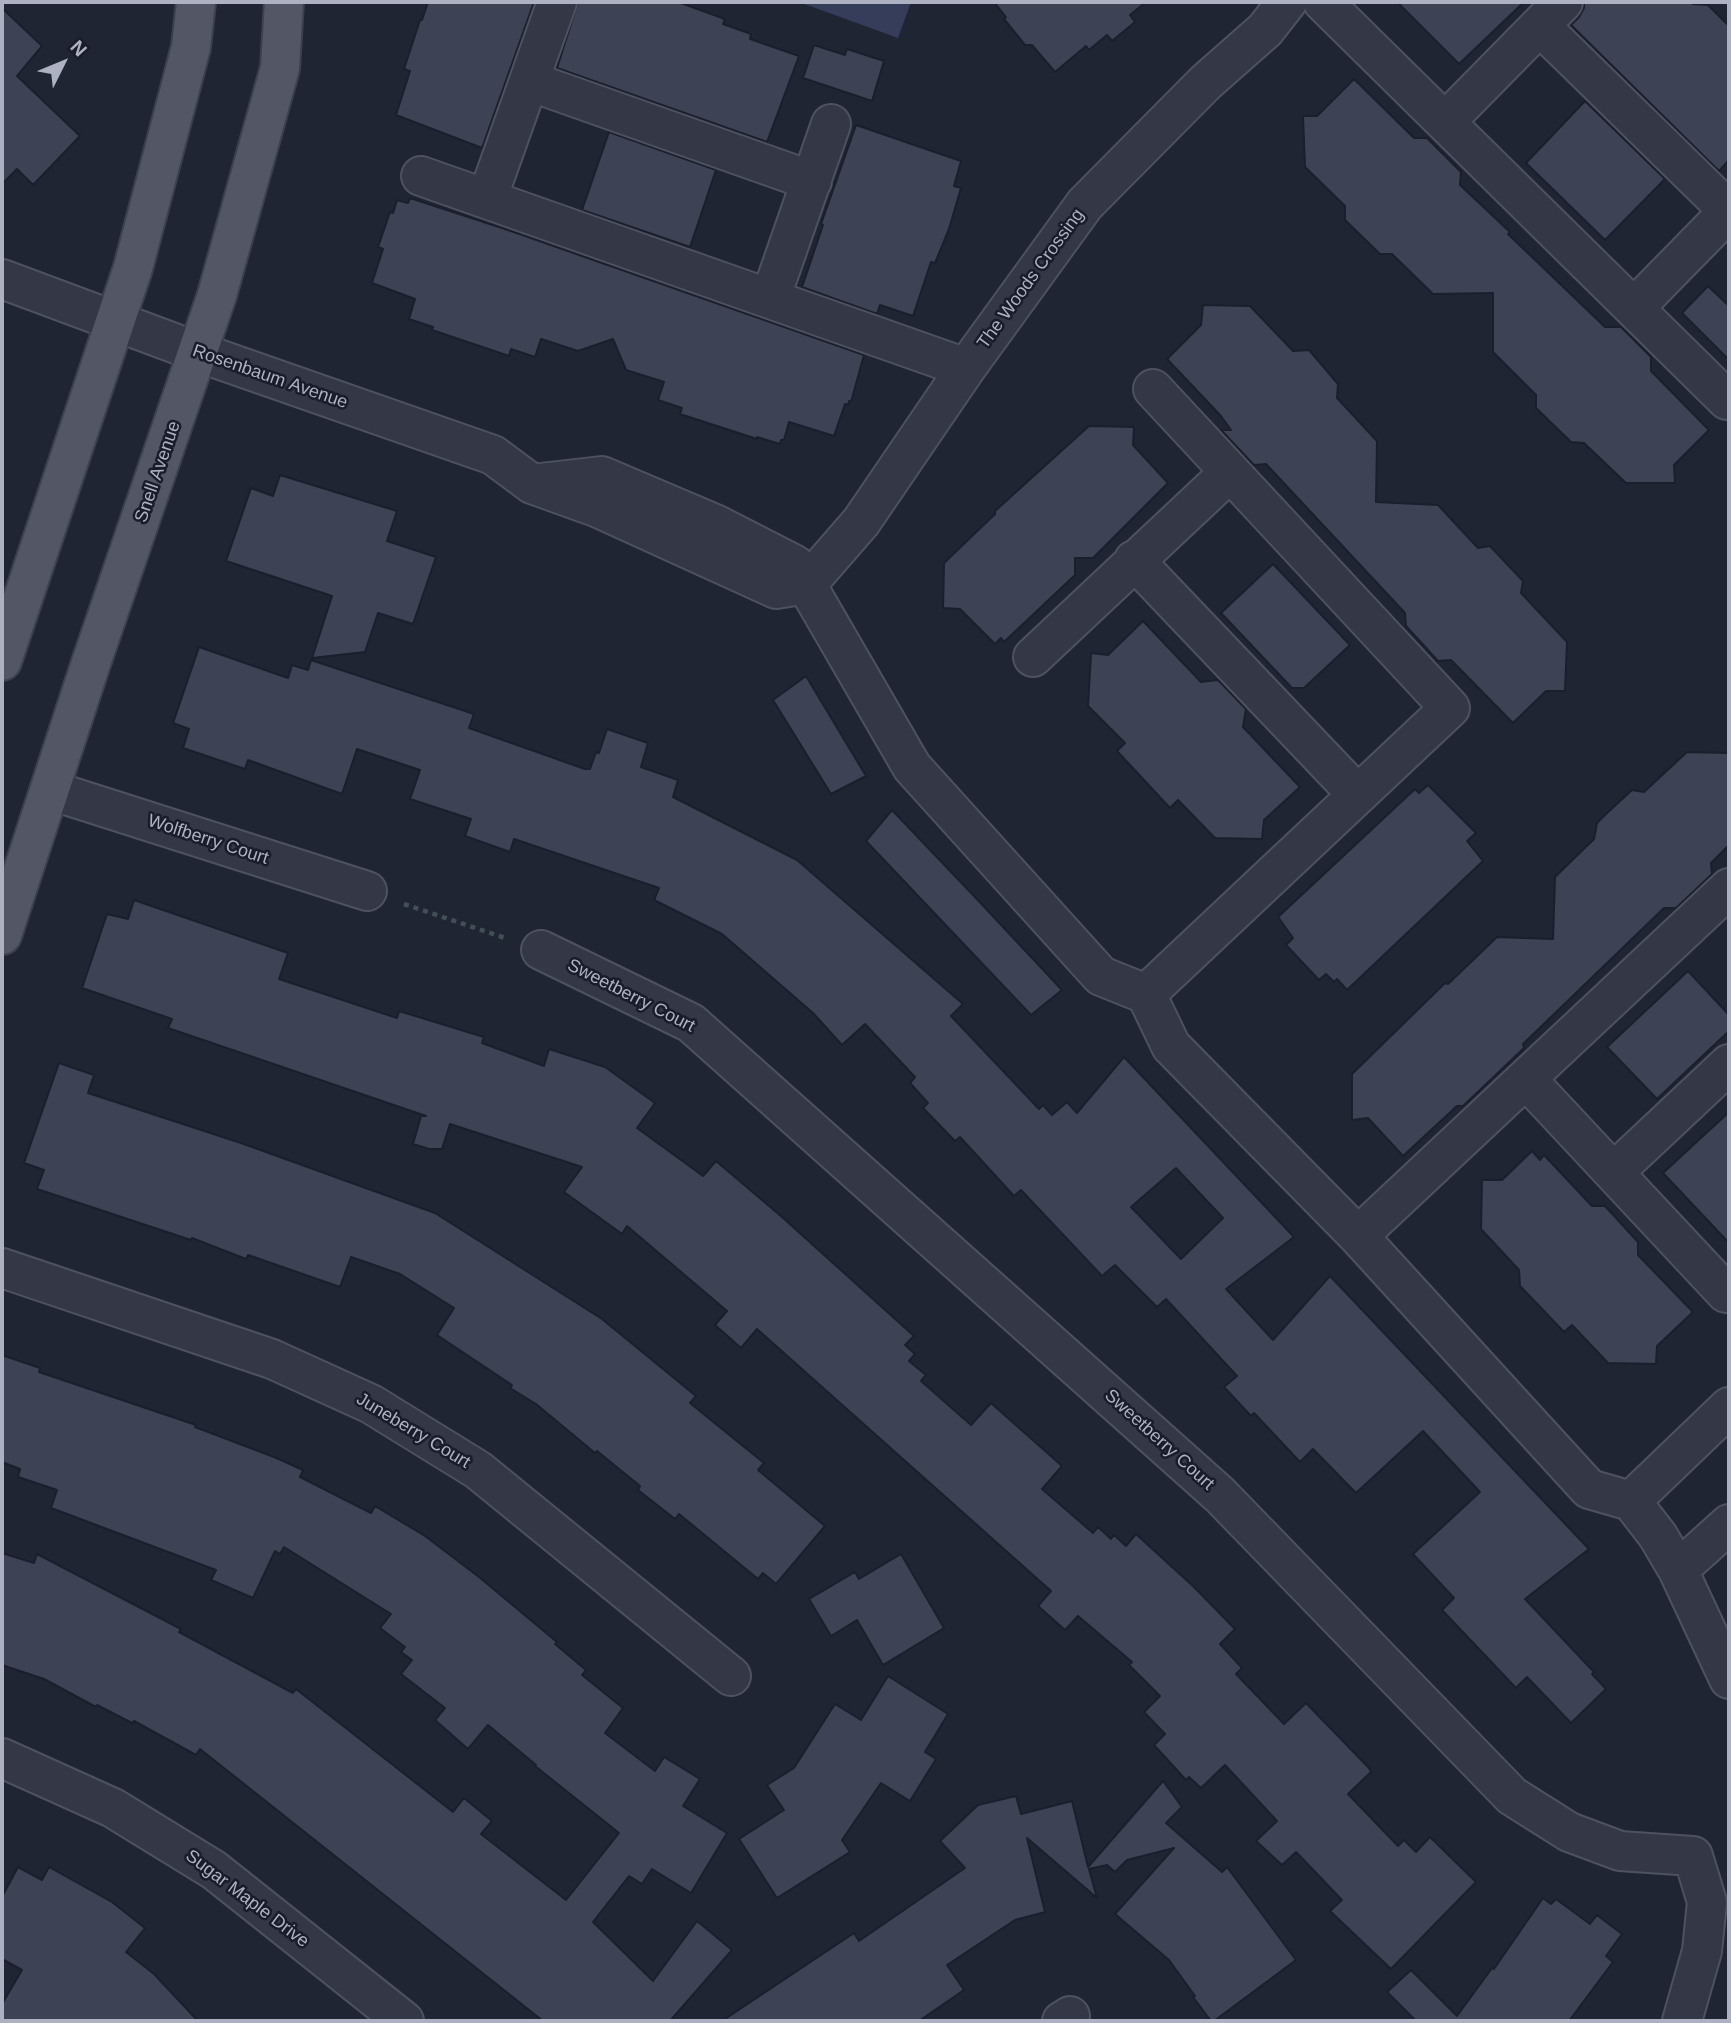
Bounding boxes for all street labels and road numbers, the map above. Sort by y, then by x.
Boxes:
street label: The Woods Crossing [973,205,1089,353]
street label: Rosenbaum Avenue [190,340,350,414]
street label: Snell Avenue [131,418,185,526]
street label: Wolfberry Court [145,810,271,870]
street label: Sweetberry Court [564,955,698,1037]
street label: Sweetberry Court [1100,1385,1218,1495]
street label: Juneberry Court [352,1389,474,1473]
street label: Sugar Maple Drive [181,1846,313,1952]

